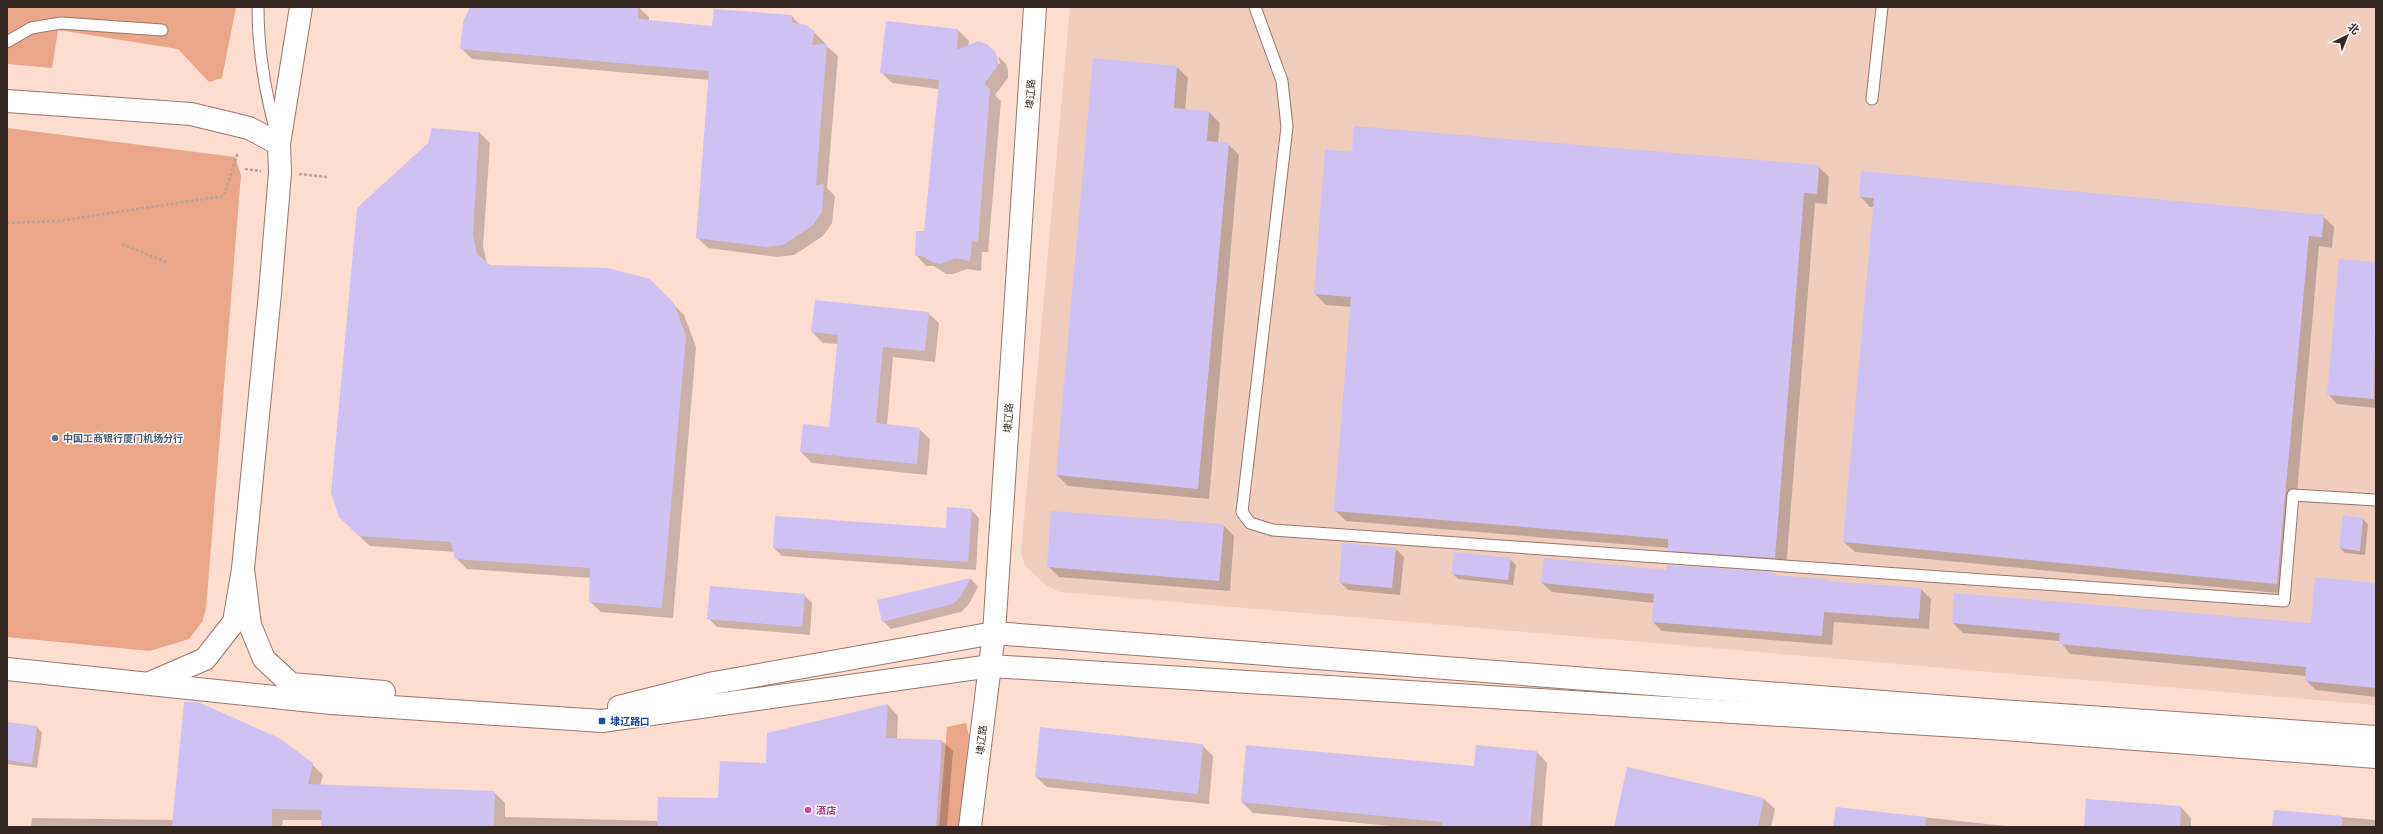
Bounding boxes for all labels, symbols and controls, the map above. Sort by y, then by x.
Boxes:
north arrow [2327,16,2367,56]
text: 北 [2345,20,2363,38]
street label: 埭辽路 [1023,79,1038,109]
street label: 埭辽路 [1001,403,1016,433]
place label: 中国工商银行厦门机场分行 [63,432,183,445]
marker: 中国工商银行厦门机场分行 [50,433,60,443]
place label: 埭辽路口 [610,715,650,728]
marker: 埭辽路口 [597,716,607,726]
street label: 埭辽路 [973,724,990,756]
place label: 酒店 [816,804,836,817]
marker: 酒店 [803,805,813,815]

